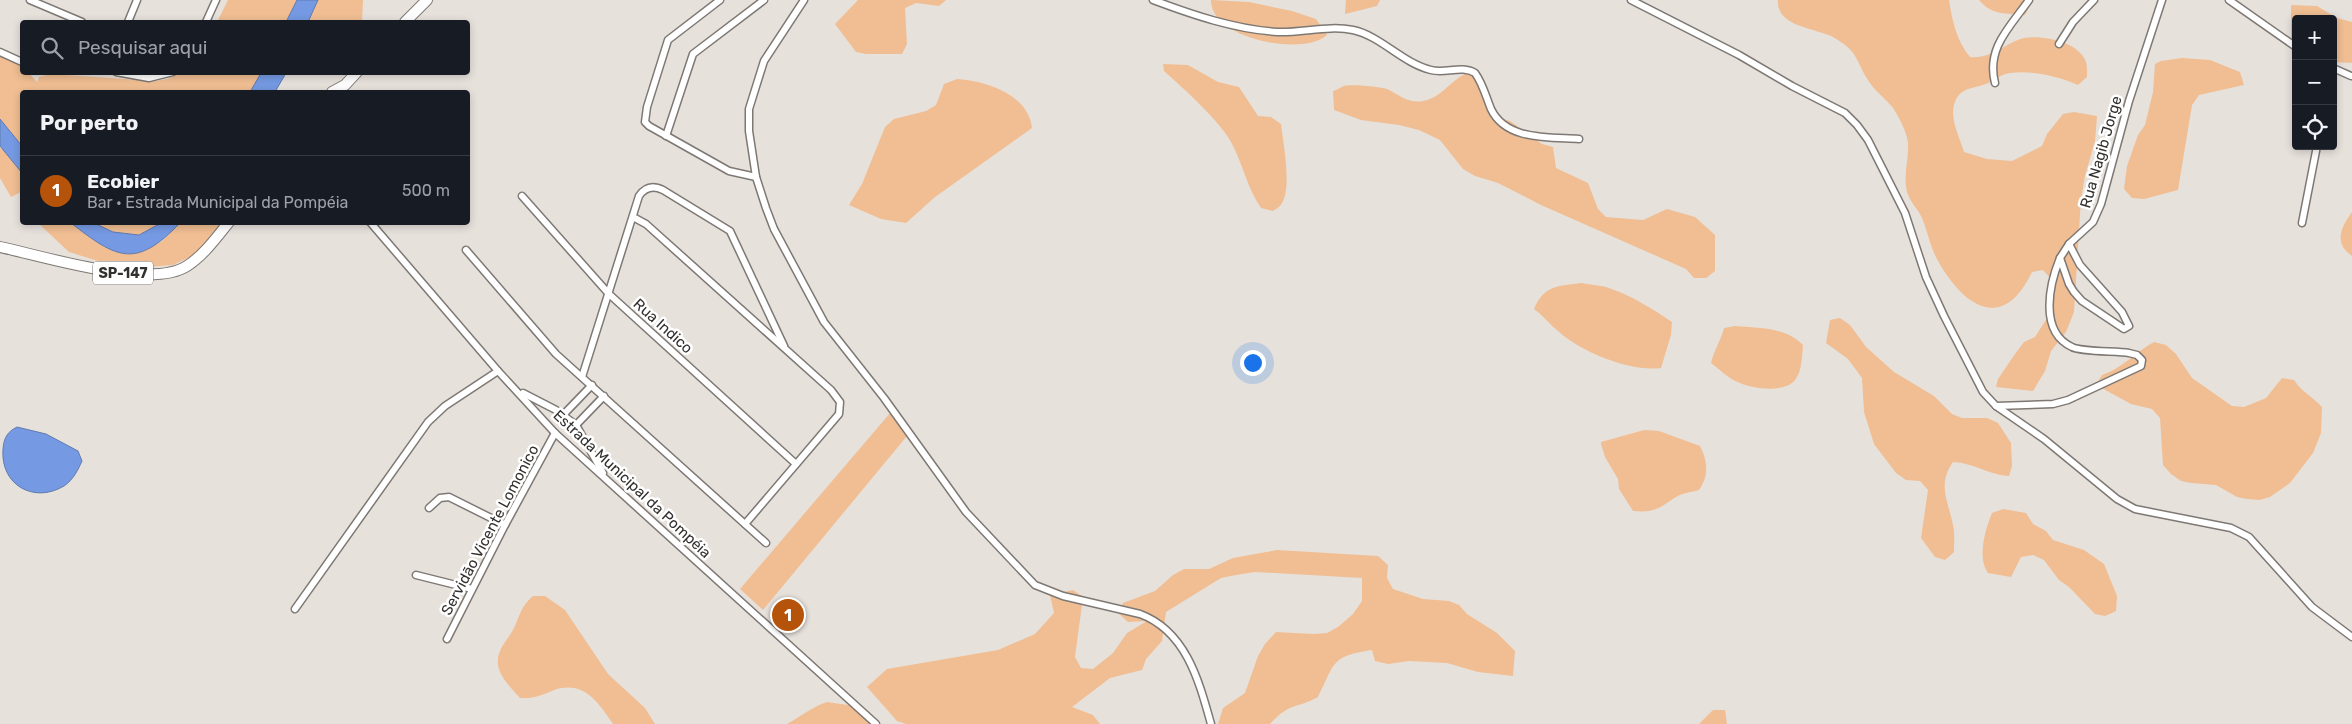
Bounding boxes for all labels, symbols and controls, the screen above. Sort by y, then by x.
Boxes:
map controls [2292,15,2337,150]
button: + [2292,15,2337,60]
search box [20,20,470,75]
icon: search [38,34,66,62]
text: Pesquisar aqui [78,36,207,59]
button: − [2292,60,2337,105]
street label: Rua Nagib Jorge [2076,94,2126,210]
button: locate [2292,105,2337,150]
text: Por perto [40,110,138,135]
text: Ecobier [87,170,159,193]
text: 1 [52,181,60,200]
text: 500 m [402,181,450,200]
text: Bar · Estrada Municipal da Pompéia [87,193,348,212]
road number: SP-147 [93,262,153,284]
street label: Rua Indico [630,295,696,357]
your location [1240,350,1266,376]
street label: Estrada Municipal da Pompéia [549,406,715,562]
street label: Servidão Vicente Lomonico [437,442,543,618]
pin: 1 [772,596,804,634]

